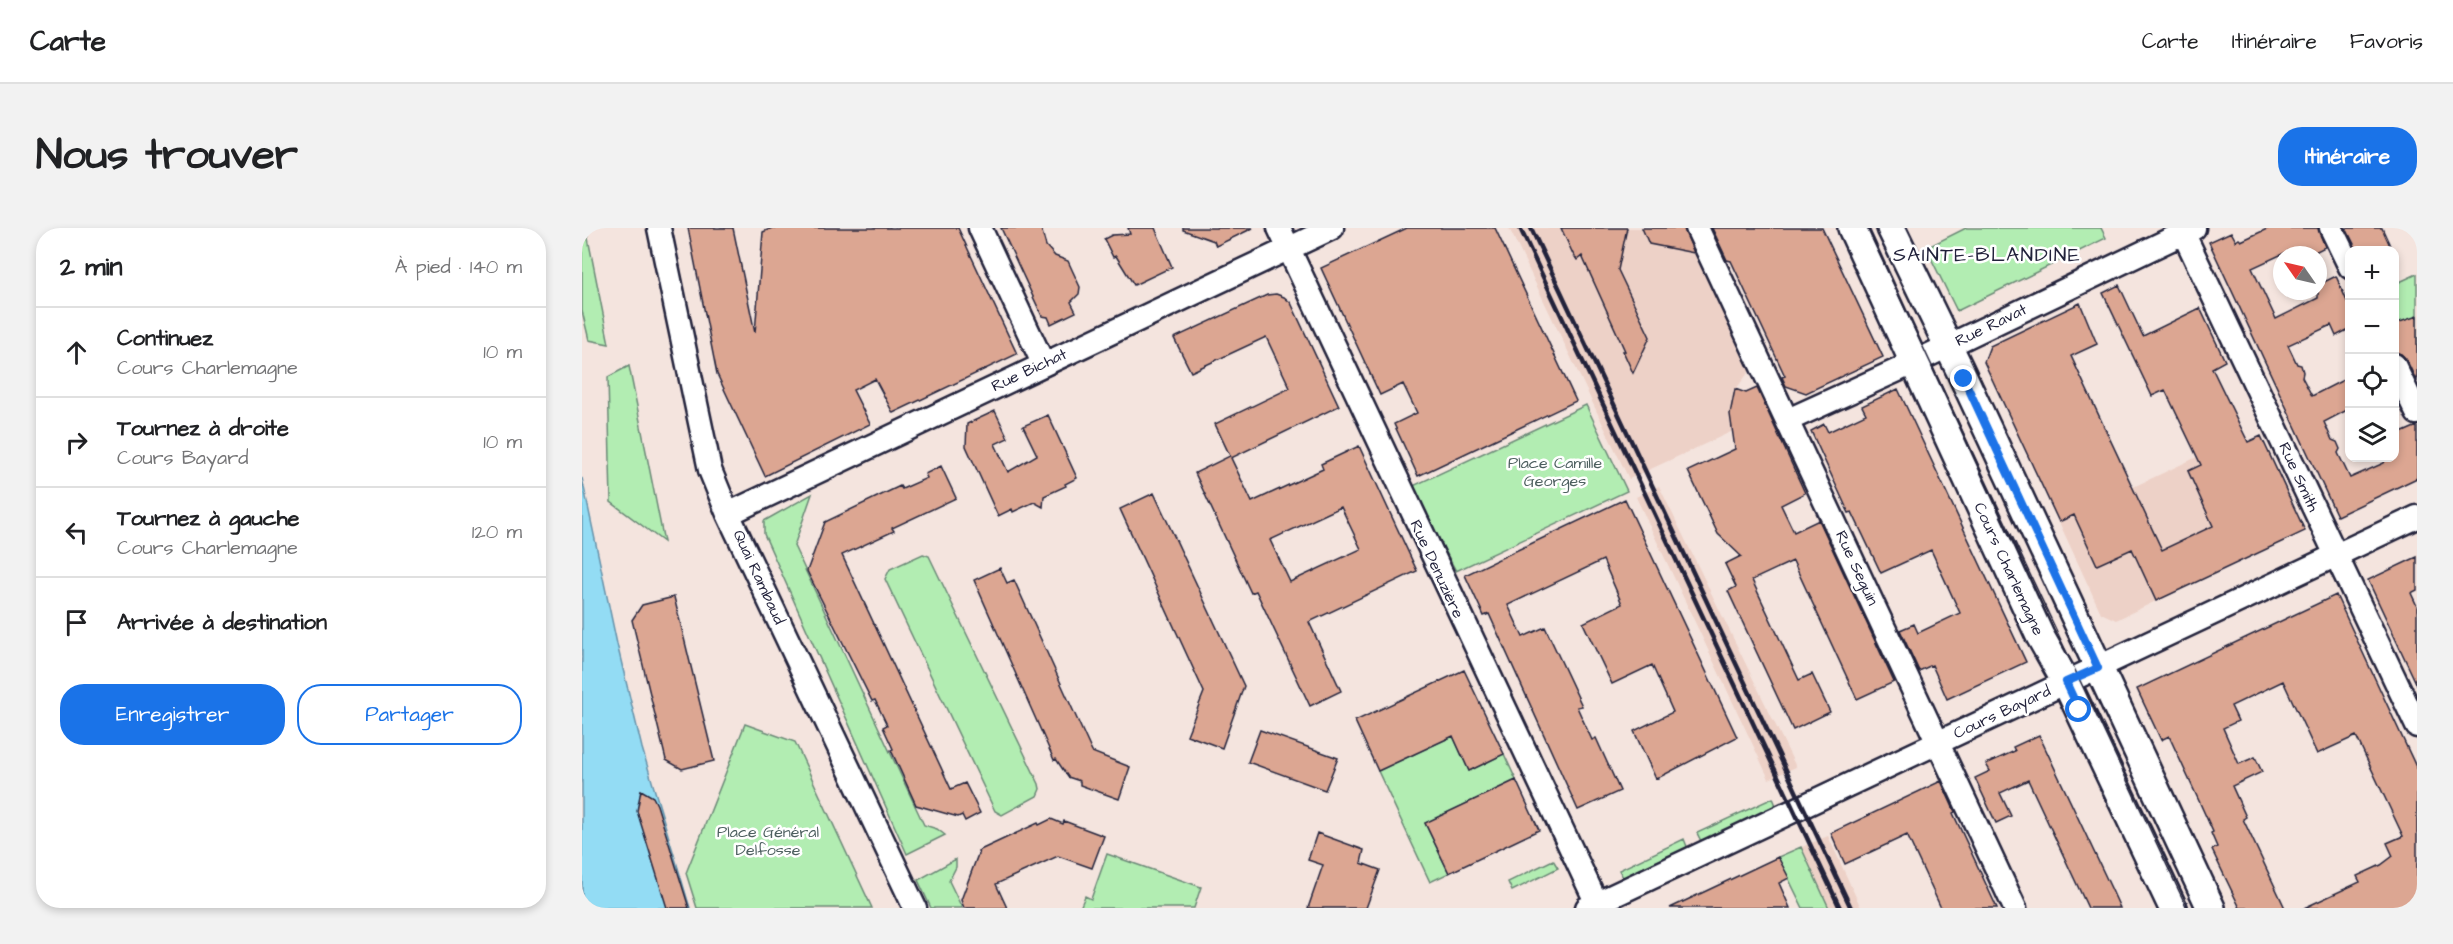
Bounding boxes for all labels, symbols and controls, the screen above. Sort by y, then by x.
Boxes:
text: Carte [30,22,106,61]
text: Carte [2142,27,2199,56]
text: Itinéraire [2232,27,2317,56]
text: Favoris [2350,27,2423,56]
text: Nous trouver [36,127,298,185]
button: Itinéraire [2278,127,2417,186]
district label: SAINTE-BLANDINE [1893,241,2081,269]
north arrow [2273,246,2327,300]
map controls [2345,246,2399,462]
button: + [2345,246,2399,300]
text: 2 min [60,249,122,285]
text: À pied · 140 m [395,253,522,281]
street label: Rue Ravat [1952,298,2031,352]
button: − [2345,300,2399,354]
text: Continuez [117,323,213,354]
icon: ahead [60,336,93,369]
text: 10 m [483,338,522,366]
street label: Rue Bichat [988,343,1071,397]
text: Cours Charlemagne [117,354,298,382]
button: locate [2345,354,2399,408]
route end [1950,365,1976,391]
button: layers [2345,408,2399,462]
text: Tournez à droite [117,413,289,444]
icon: right [60,426,93,459]
text: 10 m [483,428,522,456]
street label: Rue Smith [2273,439,2325,515]
text: Cours Bayard [117,444,248,472]
park label: Place Camille Georges [1508,452,1602,493]
street label: Cours Charlemagne [1968,499,2050,640]
text: Tournez à gauche [117,503,299,534]
icon: left [60,516,93,549]
street label: Rue Denuzière [1405,516,1470,622]
text: 120 m [472,518,522,546]
street label: Quai Rambaud [727,526,791,628]
street label: Rue Seguin [1829,527,1884,609]
text: Cours Charlemagne [117,534,298,562]
icon: arrive [60,606,93,639]
text: Arrivée à destination [117,607,327,638]
street label: Cours Bayard [1950,680,2055,745]
button: Enregistrer [60,684,285,745]
button: Partager [297,684,522,745]
route start [2065,696,2091,722]
park label: Place Général Delfosse [717,821,819,861]

